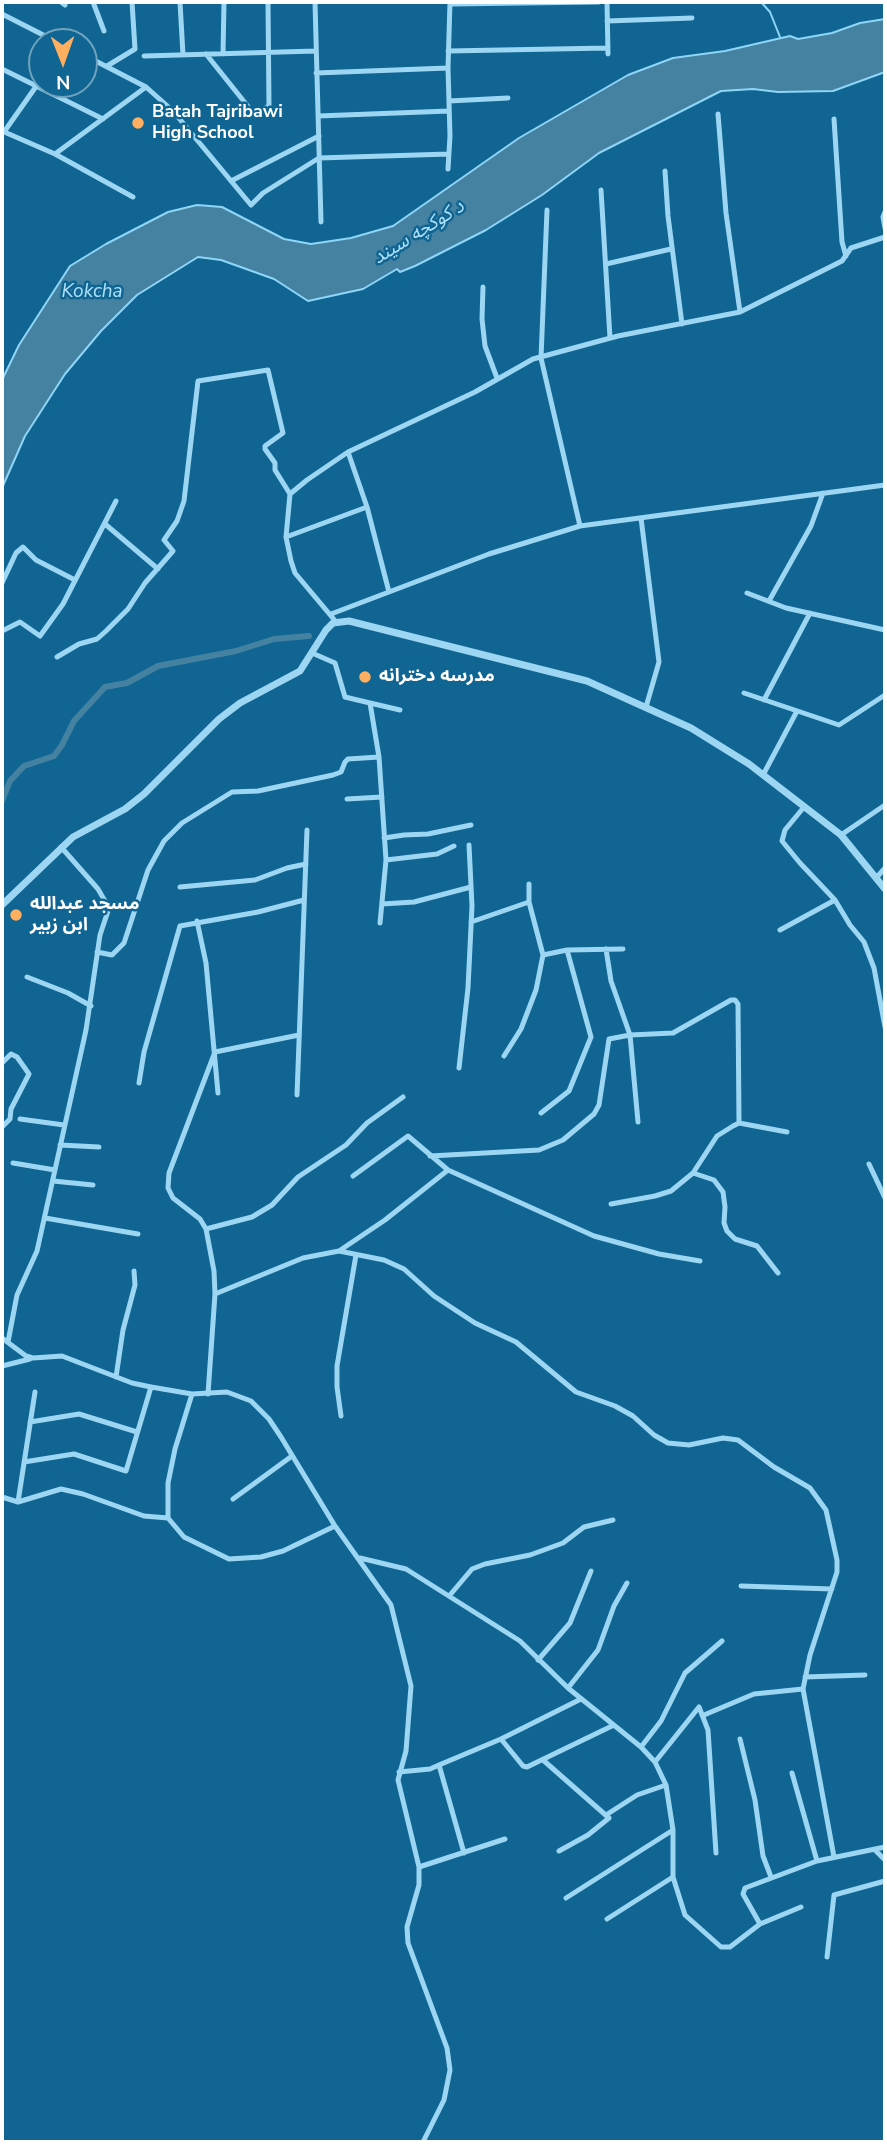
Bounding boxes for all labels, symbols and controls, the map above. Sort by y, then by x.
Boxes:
north arrow [28,28,98,98]
text: N [56,69,71,95]
place label: Batah Tajribawi High School [152,102,283,144]
marker: Batah Tajribawi High School [130,115,146,131]
water label: د کوکچه سیند [369,196,469,270]
water label: Kokcha [61,281,123,303]
place label: مدرسه دخترانه [379,666,495,688]
marker: مدرسه دخترانه [357,669,373,685]
place label: مسجد عبدالله ابن زبیر [30,894,139,936]
marker: مسجد عبدالله ابن زبیر [8,907,24,923]

